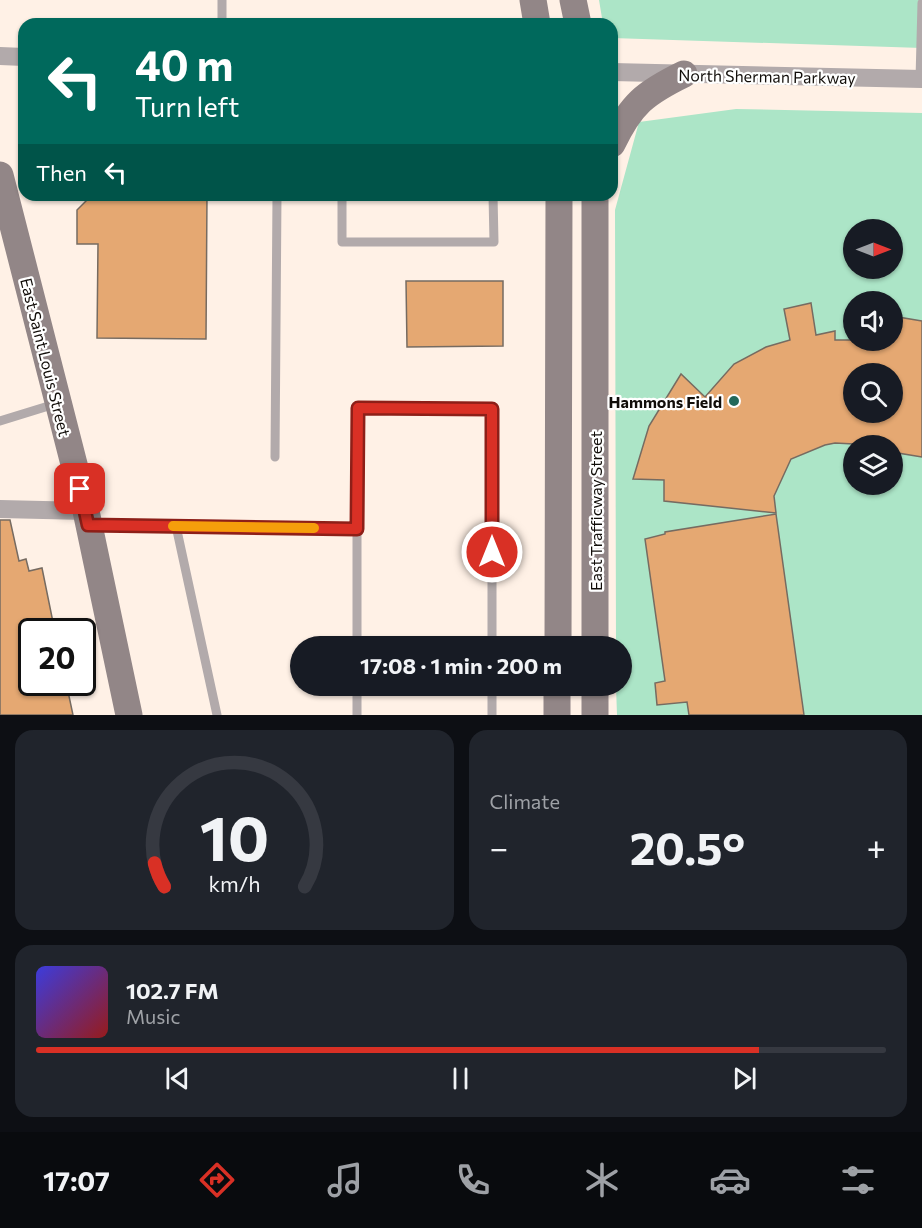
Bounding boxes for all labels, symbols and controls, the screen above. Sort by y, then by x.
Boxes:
text: 40 m [135,38,233,90]
icon: left [36,42,114,120]
street label: North Sherman Parkway [678,65,856,87]
text: Turn left [135,90,239,123]
icon: left [99,156,132,189]
text: Then [36,159,87,186]
north arrow [843,219,903,279]
map controls [843,219,903,495]
street label: East Saint Louis Street [17,276,75,439]
button: sound [843,291,903,351]
button: search [843,363,903,423]
place label: Hammons Field [608,392,722,411]
marker: Hammons Field [727,394,741,408]
street label: East Trafficway Street [586,431,605,591]
button: layers [843,435,903,495]
pin [54,463,105,514]
icon: arrive [63,472,96,505]
position arrow [460,520,524,584]
speed limit sign: 20 [18,618,96,696]
text: 17:08 · 1 min · 200 m [360,652,562,679]
text: Climate [490,789,560,813]
text: 10 [199,798,269,874]
text: 20.5° [630,819,745,874]
text: − [490,826,508,867]
text: + [867,826,886,867]
text: km/h [208,870,260,896]
text: 102.7 FM [126,977,219,1004]
text: Music [126,1004,180,1028]
icon: previous [161,1062,194,1095]
icon: pause [444,1062,477,1095]
icon: next [728,1062,761,1095]
icon: directions [196,1159,238,1201]
icon: music [324,1159,366,1201]
icon: phone [452,1159,494,1201]
icon: climate [581,1159,623,1201]
icon: car [709,1159,751,1201]
icon: filters [837,1159,879,1201]
text: 17:07 [43,1164,110,1197]

